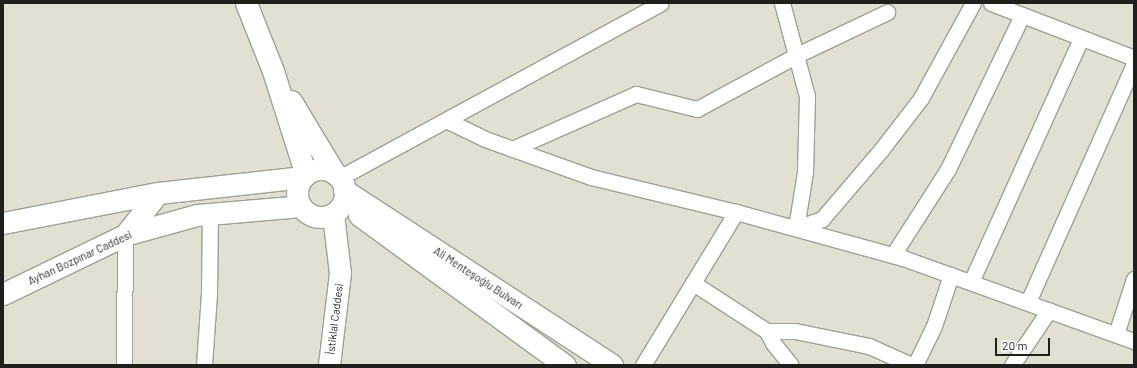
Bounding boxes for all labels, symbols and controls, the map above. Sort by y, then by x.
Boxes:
street label: Ayhan Bozpınar Caddesi [26,228,134,288]
street label: Ali Menteşoğlu Bulvarı [431,244,525,312]
street label: İstiklal Caddesi [324,283,346,355]
scale bar [997,330,1052,356]
text: 20 m [1002,338,1028,352]

